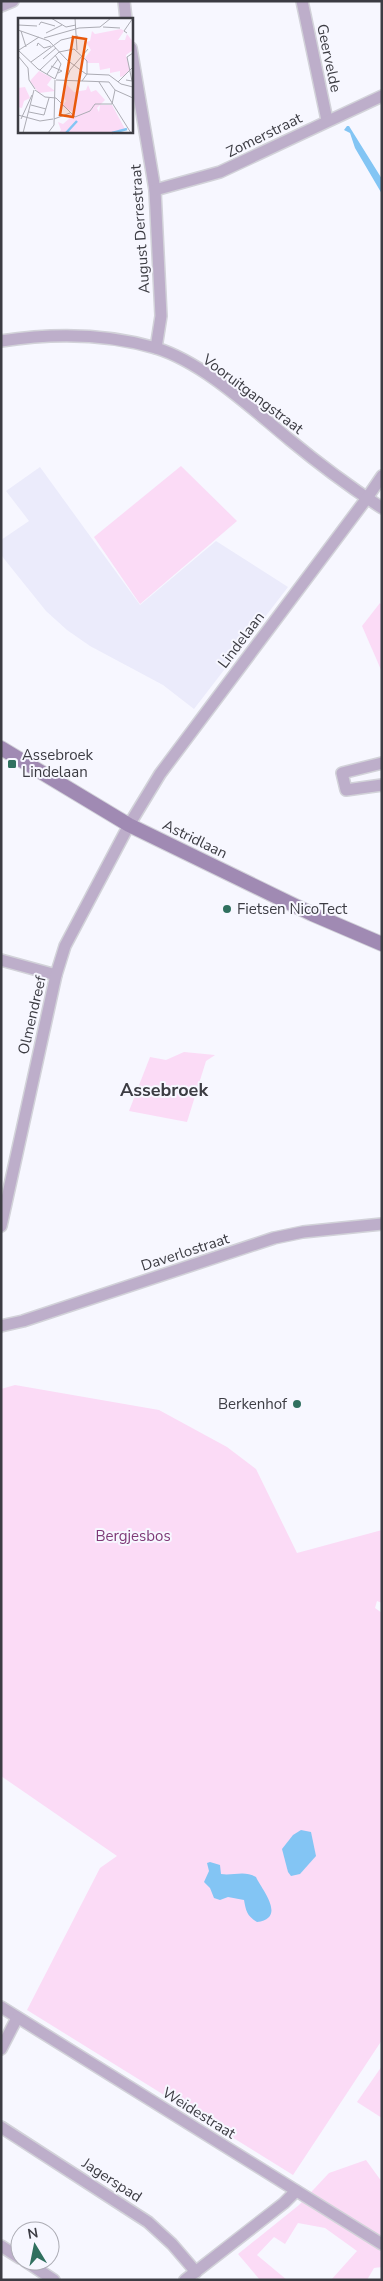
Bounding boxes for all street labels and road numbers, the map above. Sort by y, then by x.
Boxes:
street label: Geervelde [312,22,346,94]
street label: Zomerstraat [223,108,306,162]
street label: August Derrestraat [125,163,154,294]
street label: Vooruitgangstraat [198,349,308,439]
street label: Lindelaan [213,608,269,672]
street label: Astridlaan [159,815,231,863]
street label: Olmendreef [13,973,51,1056]
street label: Daverlostraat [138,1228,232,1276]
street label: Weidestraat [159,2083,240,2144]
street label: Jagerspad [77,2153,146,2207]

